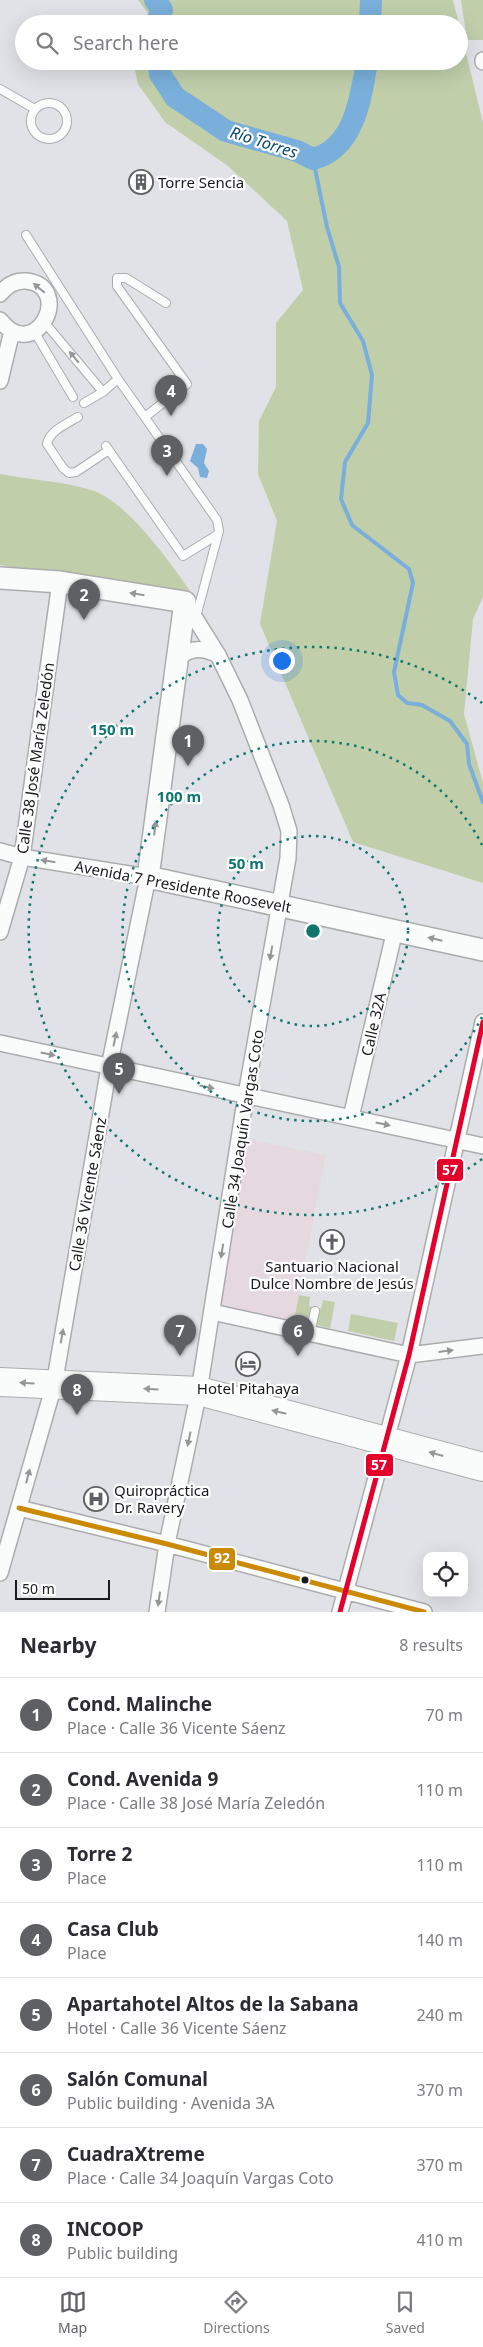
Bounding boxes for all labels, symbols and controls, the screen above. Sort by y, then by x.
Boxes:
search box [15,15,468,70]
icon: search [33,29,61,57]
text: Search here [73,30,179,56]
water label: Río Torres [227,121,301,163]
building icon: Torre Sencia [128,169,154,195]
place label: Torre Sencia [158,172,244,192]
one-way arrow [33,283,46,294]
one-way arrow [68,351,79,364]
pin: 4 [155,375,187,416]
pin: 3 [151,435,183,476]
pin: 2 [68,579,100,620]
one-way arrow [129,590,145,598]
your location [269,648,295,674]
street label: Calle 38 José María Zeledón [12,661,58,855]
text: 150 m [90,719,134,739]
pin: 1 [172,725,204,766]
text: 100 m [157,786,201,806]
one-way arrow [151,820,159,836]
text: 50 m [228,853,264,873]
street label: Avenida 7 Presidente Roosevelt [73,855,294,917]
one-way arrow [40,857,56,865]
centre of rings [304,922,322,940]
one-way arrow [428,935,443,943]
one-way arrow [267,945,275,961]
street label: Calle 32A [356,990,390,1058]
street label: Calle 34 Joaquín Vargas Coto [216,1028,268,1230]
one-way arrow [111,1030,119,1046]
one-way arrow [40,1050,56,1058]
pin: 5 [103,1053,135,1094]
one-way arrow [199,1083,214,1091]
street label: Calle 36 Vicente Sáenz [64,1115,110,1273]
one-way arrow [375,1120,390,1128]
line badge: 57 [436,1158,464,1182]
text: 57 [442,1160,458,1179]
church icon: Santuario Nacional Dulce Nombre de Jesús [319,1229,345,1255]
one-way arrow [217,1243,225,1259]
place label: Santuario Nacional Dulce Nombre de Jesús [250,1256,414,1293]
pin: 7 [164,1315,196,1356]
pin: 6 [282,1315,314,1356]
one-way arrow [58,1328,66,1344]
one-way arrow [439,1347,455,1355]
hotel icon: Hotel Pitahaya [235,1351,261,1377]
pin: 8 [61,1374,93,1415]
place label: Hotel Pitahaya [197,1378,299,1398]
one-way arrow [19,1379,35,1387]
one-way arrow [142,1385,158,1393]
one-way arrow [272,1408,287,1416]
one-way arrow [185,1432,193,1447]
one-way arrow [429,1449,444,1457]
line badge: 57 [365,1453,394,1477]
text: 57 [371,1455,387,1474]
one-way arrow [25,1468,33,1483]
place label: Quiropráctica Dr. Ravery [114,1480,209,1517]
hospital icon: Quiropráctica Dr. Ravery [83,1486,109,1512]
line badge: 92 [208,1547,236,1571]
text: 92 [214,1548,230,1567]
map controls [423,1552,468,1597]
button: locate [423,1552,468,1597]
unlabelled marker [300,1575,310,1585]
scale bar [15,1577,110,1600]
text: 50 m [22,1579,55,1598]
one-way arrow [154,1591,162,1607]
text: Nearby [20,1631,96,1659]
text: 8 results [399,1634,463,1656]
text: Cond. Malinche [67,1691,212,1717]
text: 1 [31,1704,41,1726]
text: 70 m [426,1704,463,1726]
text: Place · Calle 36 Vicente Sáenz [67,1717,286,1739]
text: Cond. Avenida 9 [67,1766,218,1792]
text: 2 [31,1779,41,1801]
text: 110 m [416,1779,463,1801]
text: Place · Calle 38 José María Zeledón [67,1792,325,1814]
text: Torre 2 [67,1841,132,1867]
text: 3 [31,1854,41,1876]
text: 110 m [416,1854,463,1876]
text: Place [67,1867,107,1889]
text: Casa Club [67,1916,159,1942]
text: 4 [31,1929,41,1951]
text: 140 m [416,1929,463,1951]
text: Place [67,1942,107,1964]
text: Apartahotel Altos de la Sabana [67,1991,359,2017]
text: 5 [31,2004,41,2026]
text: 240 m [416,2004,463,2026]
text: Hotel · Calle 36 Vicente Sáenz [67,2017,287,2039]
text: Salón Comunal [67,2066,208,2092]
text: 6 [31,2079,41,2101]
text: 370 m [416,2079,463,2101]
text: Public building · Avenida 3A [67,2092,275,2114]
text: CuadraXtreme [67,2141,205,2167]
text: 7 [31,2154,41,2176]
text: 370 m [416,2154,463,2176]
text: Place · Calle 34 Joaquín Vargas Coto [67,2167,334,2189]
text: INCOOP [67,2216,144,2242]
text: 8 [31,2229,41,2251]
text: 410 m [416,2229,463,2251]
text: Public building [67,2242,178,2264]
tab: Map [58,2288,87,2337]
tab: Directions [203,2288,270,2337]
tab: Saved [386,2288,425,2337]

